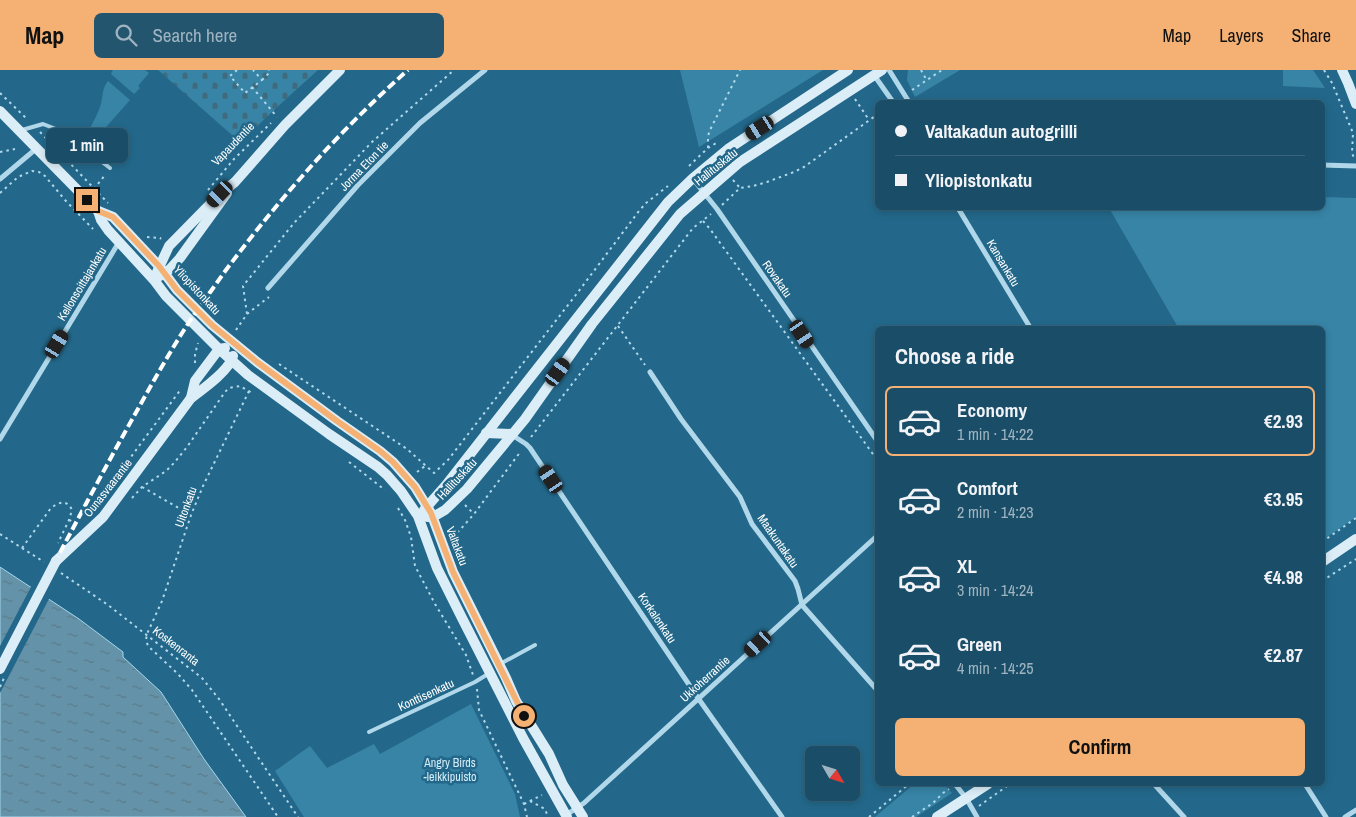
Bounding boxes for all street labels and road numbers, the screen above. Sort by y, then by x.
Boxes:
street label: Vapaudentie [208,119,258,169]
street label: Jorma Eton tie [336,137,392,195]
street label: Hallituskatu [691,145,741,189]
street label: Kansankatu [983,237,1023,289]
street label: Kellonsoittajankatu [54,244,110,324]
street label: Rovakatu [759,257,795,301]
street label: Yliopistonkatu [170,262,224,318]
street label: Ounasvaarantie [80,455,136,521]
street label: Hallituskatu [434,455,480,503]
street label: Uitonkatu [171,484,201,530]
street label: Maakuntakatu [754,511,802,571]
street label: Valtakatu [442,524,472,568]
street label: Korkalonkatu [634,590,680,646]
street label: Koskenranta [149,623,203,670]
street label: Ukkoherrantie [677,652,733,706]
street label: Konttisenkatu [395,675,457,715]

